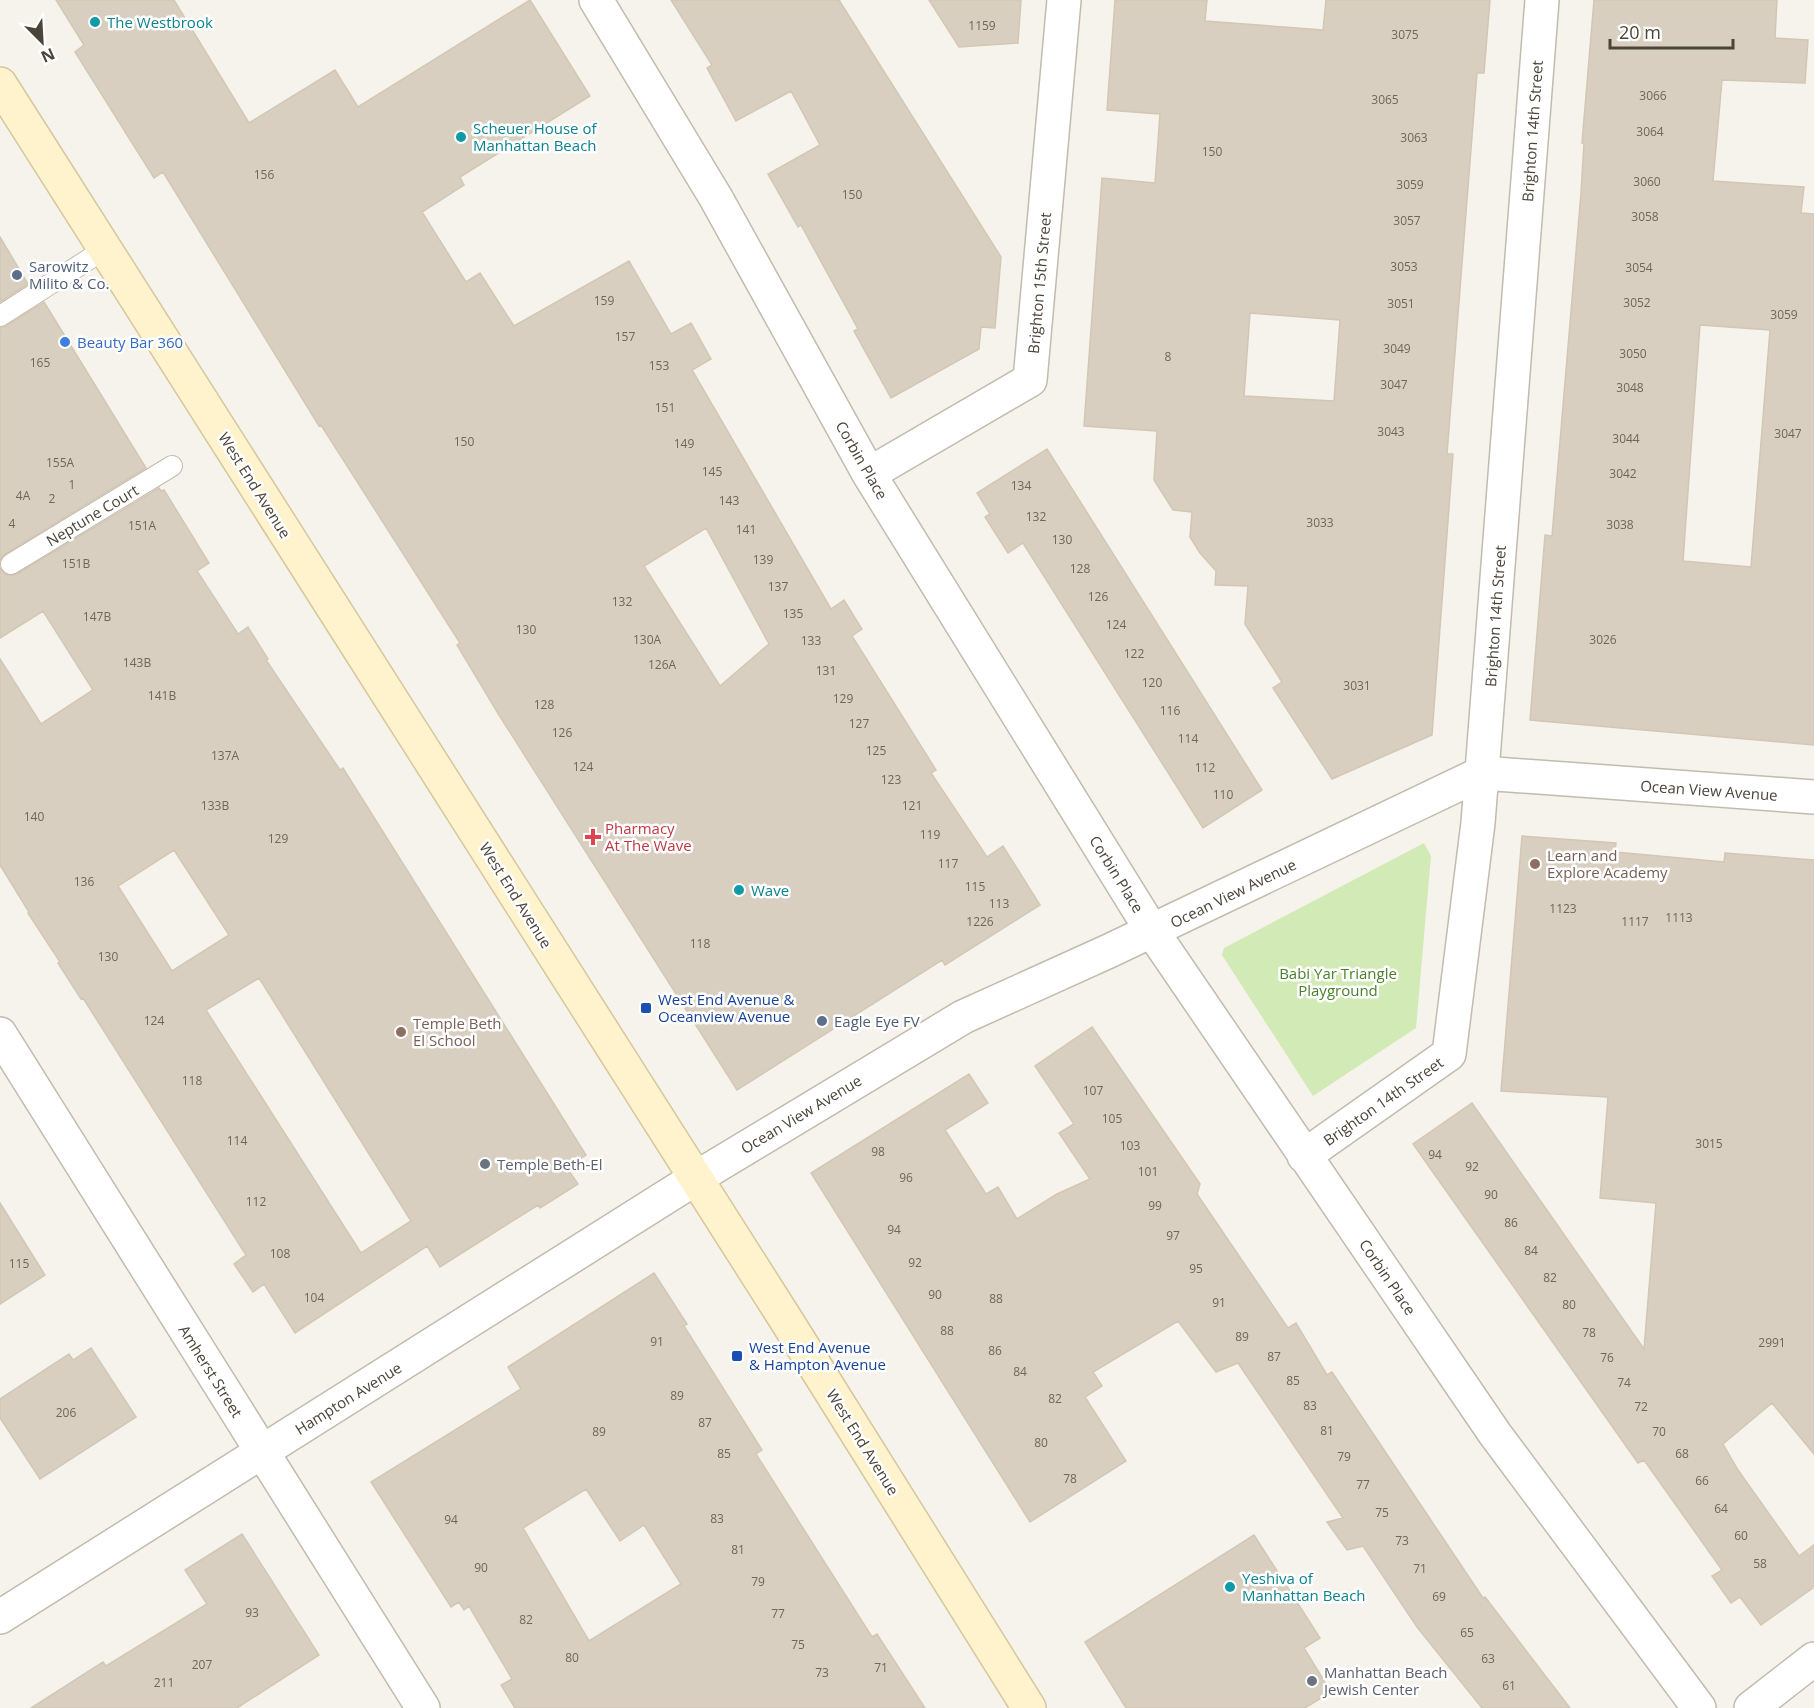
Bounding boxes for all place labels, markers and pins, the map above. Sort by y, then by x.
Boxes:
place label: The Westbrook [107,12,213,32]
marker: The Westbrook [88,15,102,29]
place label: Scheuer House of Manhattan Beach [473,118,597,155]
marker: Scheuer House of Manhattan Beach [454,130,468,144]
place label: Sarowitz Milito & Co. [29,256,109,293]
marker: Sarowitz Milito & Co. [10,268,24,282]
place label: Beauty Bar 360 [77,332,183,352]
marker: Beauty Bar 360 [58,335,72,349]
place label: Pharmacy At The Wave [605,818,692,855]
marker: Pharmacy At The Wave [586,830,600,844]
place label: Learn and Explore Academy [1547,845,1668,882]
marker: Learn and Explore Academy [1528,857,1542,871]
place label: Wave [751,880,789,900]
marker: Wave [732,883,746,897]
place label: West End Avenue & Oceanview Avenue [658,989,794,1026]
marker: West End Avenue & Oceanview Avenue [639,1001,653,1015]
place label: Eagle Eye FV [834,1011,920,1031]
place label: Temple Beth El School [413,1013,502,1050]
marker: Eagle Eye FV [815,1014,829,1028]
marker: Temple Beth El School [394,1025,408,1039]
place label: Temple Beth-El [497,1154,602,1174]
marker: Temple Beth-El [478,1157,492,1171]
place label: West End Avenue & Hampton Avenue [749,1337,886,1374]
marker: West End Avenue & Hampton Avenue [730,1349,744,1363]
place label: Yeshiva of Manhattan Beach [1242,1568,1366,1605]
marker: Yeshiva of Manhattan Beach [1223,1580,1237,1594]
place label: Manhattan Beach Jewish Center [1322,1662,1448,1699]
marker: Manhattan Beach Jewish Center [1305,1674,1319,1688]

